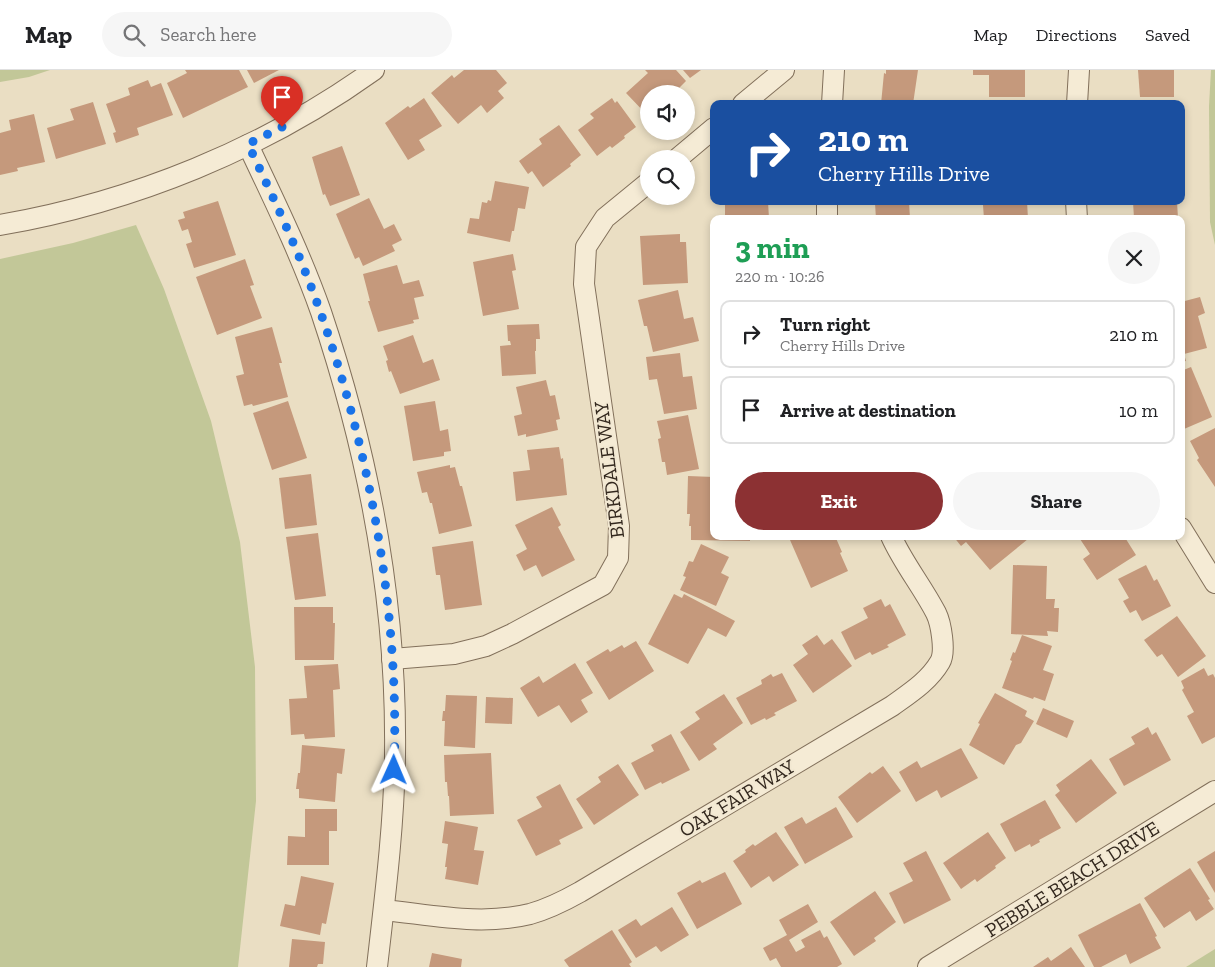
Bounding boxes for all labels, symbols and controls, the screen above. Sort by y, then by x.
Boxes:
search box [102,12,452,57]
text: Map [25,20,72,49]
icon: search [120,21,148,49]
text: Search here [160,23,257,46]
text: Map [973,24,1008,46]
text: Directions [1036,24,1117,46]
text: Saved [1145,24,1190,46]
pin [261,76,303,127]
icon: arrive [268,83,296,111]
map controls [640,85,695,205]
button: sound [640,85,695,140]
text: 210 m [818,118,908,160]
icon: right [735,120,800,185]
button: search [640,150,695,205]
text: Cherry Hills Drive [818,160,990,187]
text: 3 min [735,230,810,266]
button: close [1108,232,1160,284]
text: 220 m · 10:26 [735,267,825,286]
text: Turn right [780,313,870,336]
icon: right [737,320,765,348]
text: 210 m [1109,323,1158,346]
text: Cherry Hills Drive [780,336,905,355]
icon: arrive [737,396,765,424]
street label: BIRKDALE WAY [589,399,629,540]
text: Arrive at destination [780,399,956,422]
text: 10 m [1119,399,1158,422]
button: Exit [735,472,943,530]
button: Share [953,472,1160,530]
position arrow [367,743,419,795]
street label: OAK FAIR WAY [675,754,800,842]
street label: PEBBLE BEACH DRIVE [981,816,1163,942]

